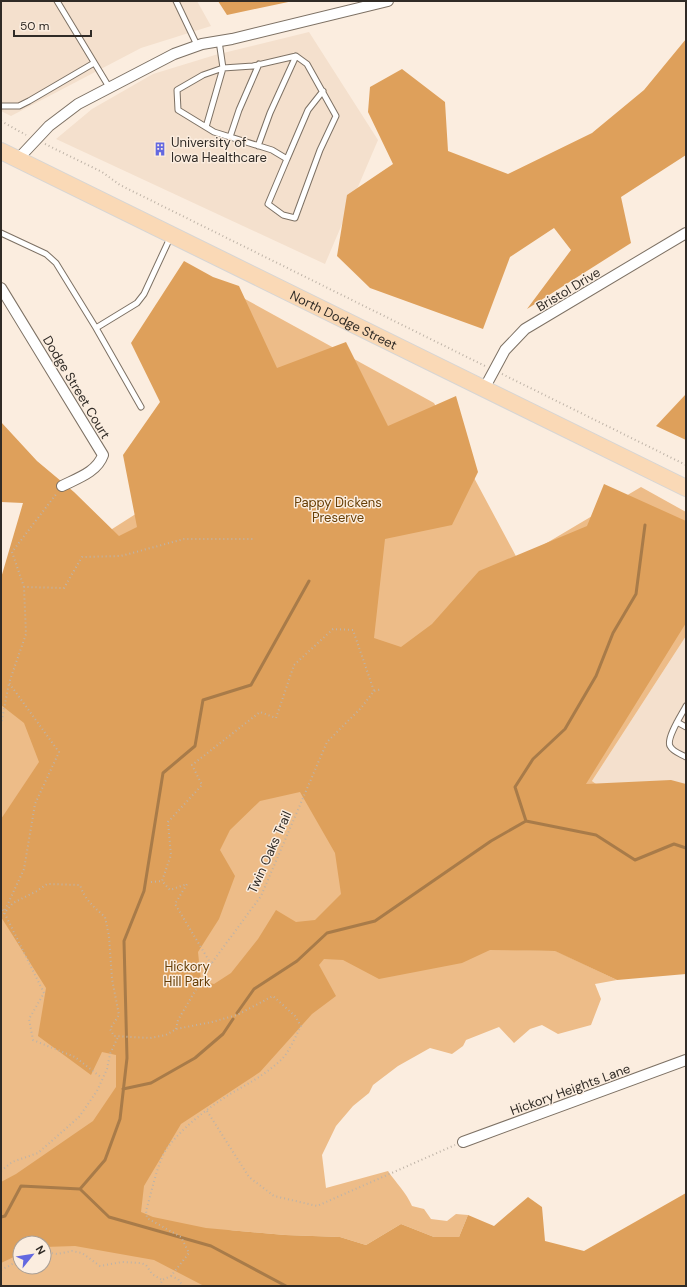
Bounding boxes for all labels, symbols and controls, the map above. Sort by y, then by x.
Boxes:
scale bar [14,12,91,38]
text: 50 m [20,18,49,34]
place label: University of Iowa Healthcare [171,134,267,166]
building icon: University of Iowa Healthcare [152,141,168,157]
street label: Bristol Drive [533,264,603,315]
street label: North Dodge Street [287,287,400,354]
street label: Dodge Street Court [39,333,114,442]
park label: Pappy Dickens Preserve [294,494,382,526]
street label: Twin Oaks Trail [244,808,295,896]
park label: Hickory Hill Park [164,958,211,990]
street label: Hickory Heights Lane [508,1060,633,1119]
north arrow [12,1235,52,1275]
text: N [33,1243,49,1257]

